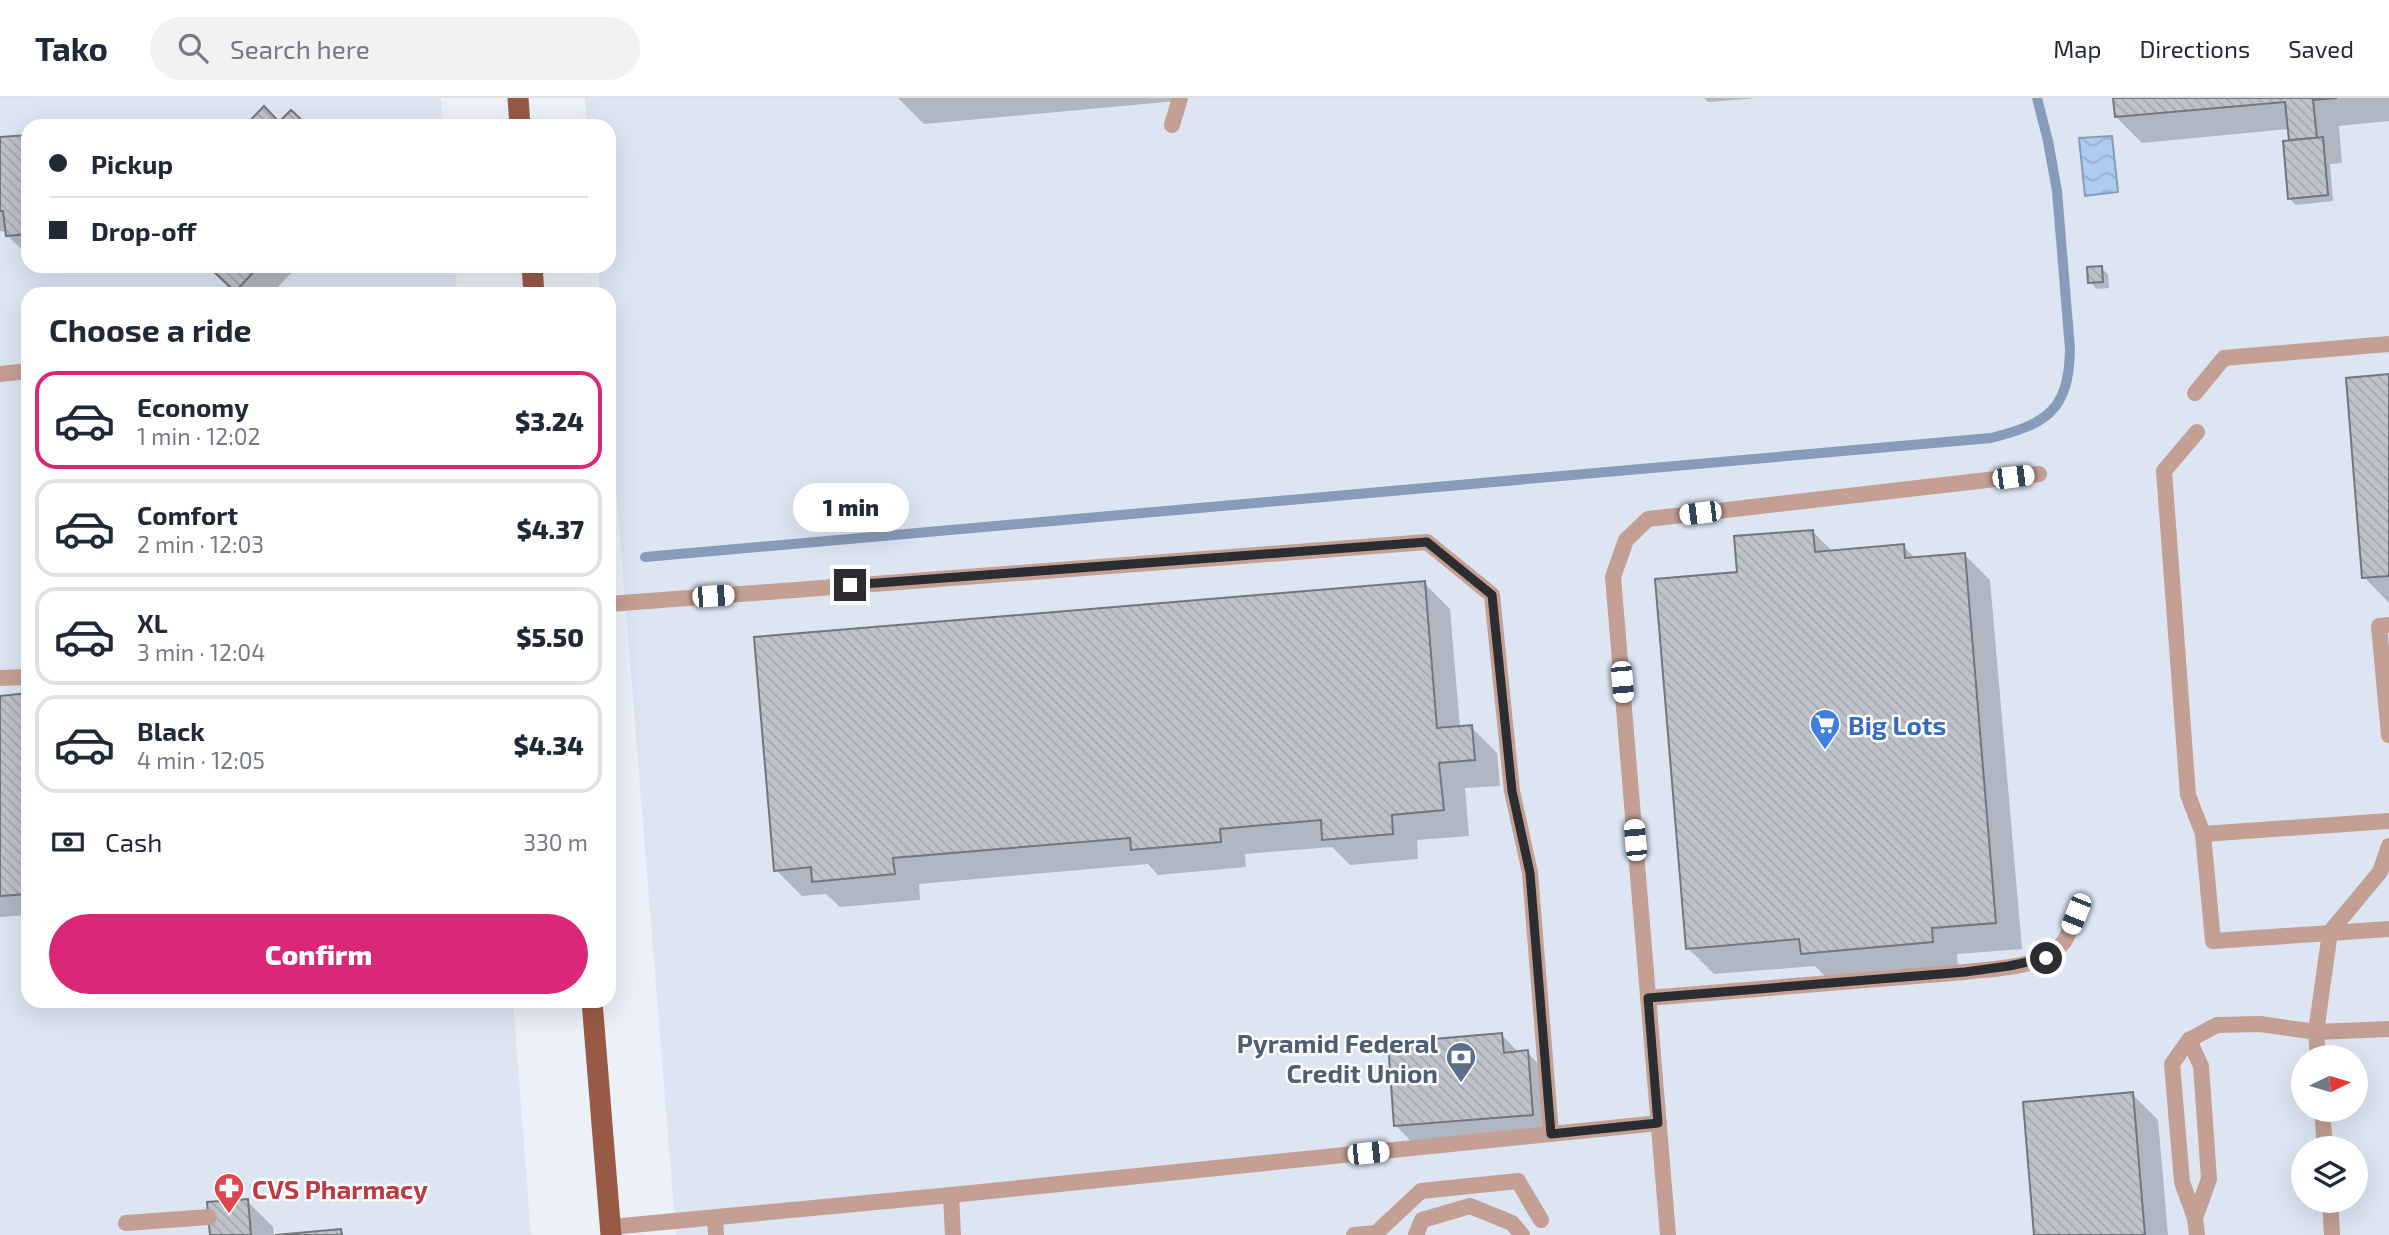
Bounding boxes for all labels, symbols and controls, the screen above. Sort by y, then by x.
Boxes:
search box [150,17,640,80]
text: Tako [35,28,108,68]
icon: search [174,29,212,67]
text: Search here [230,33,370,64]
text: Map [2053,34,2101,63]
text: Directions [2139,34,2250,63]
text: Saved [2288,34,2354,63]
text: Pickup [91,148,173,179]
text: Drop-off [91,215,196,246]
text: Choose a ride [49,310,252,348]
icon: car [53,389,116,452]
text: Economy [137,391,249,422]
text: $3.24 [515,405,584,436]
text: 1 min · 12:02 [137,422,261,450]
car [1991,464,2036,490]
callout: 1 min [792,484,908,532]
text: 1 min [823,493,879,521]
icon: car [53,497,116,560]
text: Comfort [137,499,238,530]
car [1678,500,1723,526]
text: $4.37 [516,513,584,544]
text: 2 min · 12:03 [137,530,264,558]
route end [834,569,866,601]
car [692,584,735,608]
icon: car [53,605,116,668]
text: XL [137,607,168,638]
text: $5.50 [516,621,584,652]
text: 3 min · 12:04 [137,638,265,666]
car [1610,660,1635,704]
supermarket icon: Big Lots [1808,707,1842,751]
place label: Big Lots [1848,709,1946,740]
icon: car [53,713,116,776]
text: Black [137,715,205,746]
text: $4.34 [514,729,584,760]
text: 4 min · 12:05 [137,746,265,774]
car [1623,818,1648,862]
icon: cash [49,823,87,861]
text: Cash [105,826,162,857]
text: 330 m [523,828,588,856]
car [2059,891,2094,937]
button: Confirm [49,914,588,994]
route start [2030,942,2062,974]
place label: Pyramid Federal Credit Union [1237,1027,1438,1088]
bank icon: Pyramid Federal Credit Union [1444,1040,1478,1084]
north arrow [2291,1045,2368,1122]
map controls [2291,1045,2368,1213]
button: layers [2291,1136,2368,1213]
car [1347,1140,1390,1166]
pharmacy icon: CVS Pharmacy [212,1171,246,1215]
place label: CVS Pharmacy [252,1173,428,1205]

